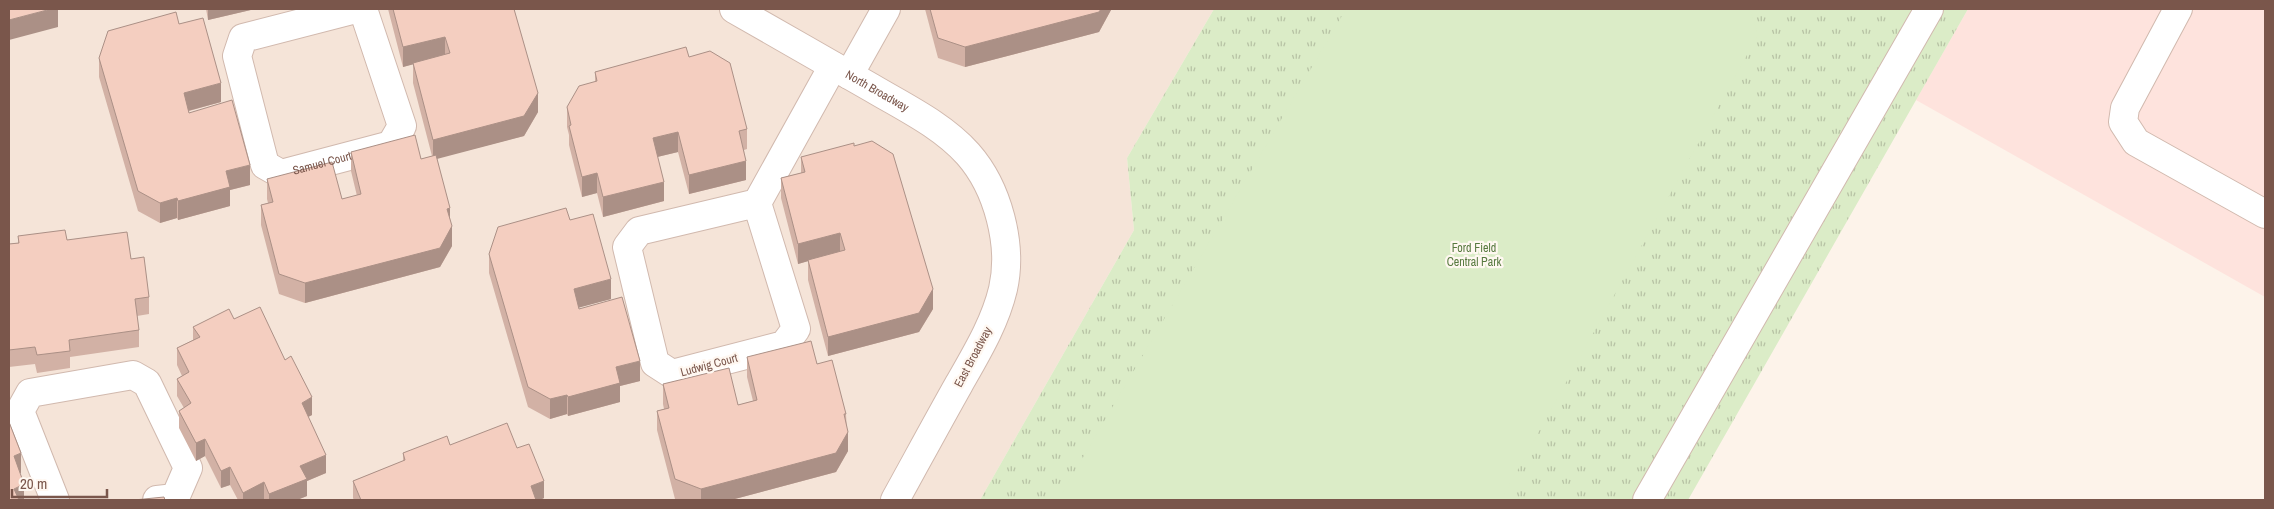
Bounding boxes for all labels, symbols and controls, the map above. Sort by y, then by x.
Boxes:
street label: North Broadway [843,67,912,116]
street label: Samuel Court [291,148,353,179]
park label: Ford Field Central Park [1447,240,1501,270]
street label: East Broadway [950,324,996,390]
street label: Ludwig Court [679,350,740,380]
scale bar [12,466,108,498]
text: 20 m [20,473,47,494]

